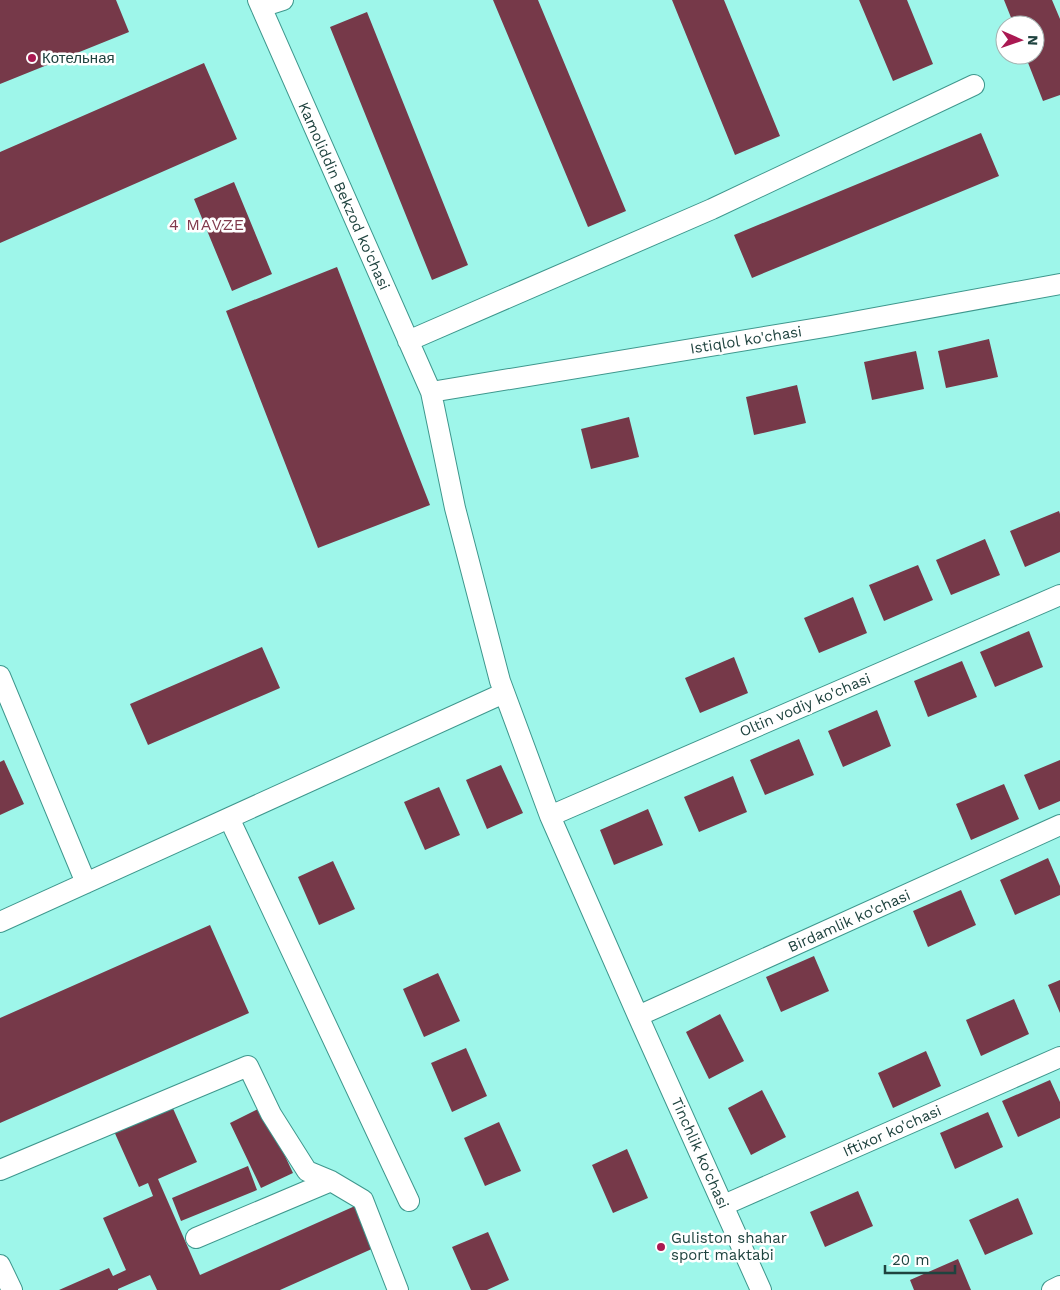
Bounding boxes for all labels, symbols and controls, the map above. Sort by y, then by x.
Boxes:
north arrow [995,15,1045,65]
text: N [1025,35,1041,46]
place label: Котельная [42,49,115,67]
marker: Котельная [26,52,38,64]
street label: Kamoliddin Bekzod ko'chasi [294,99,394,293]
district label: 4 MAVZE [169,215,245,234]
street label: Istiqlol ko'chasi [689,322,803,358]
street label: Oltin vodiy ko'chasi [737,669,873,741]
street label: Birdamlik ko'chasi [785,886,913,956]
street label: Tinchlik ko'chasi [667,1095,733,1211]
street label: Iftixor ko'chasi [840,1101,944,1161]
place label: Guliston shahar sport maktabi [671,1229,787,1264]
marker: Guliston shahar sport maktabi [655,1241,667,1253]
scale bar [885,1242,955,1274]
text: 20 m [892,1251,930,1269]

